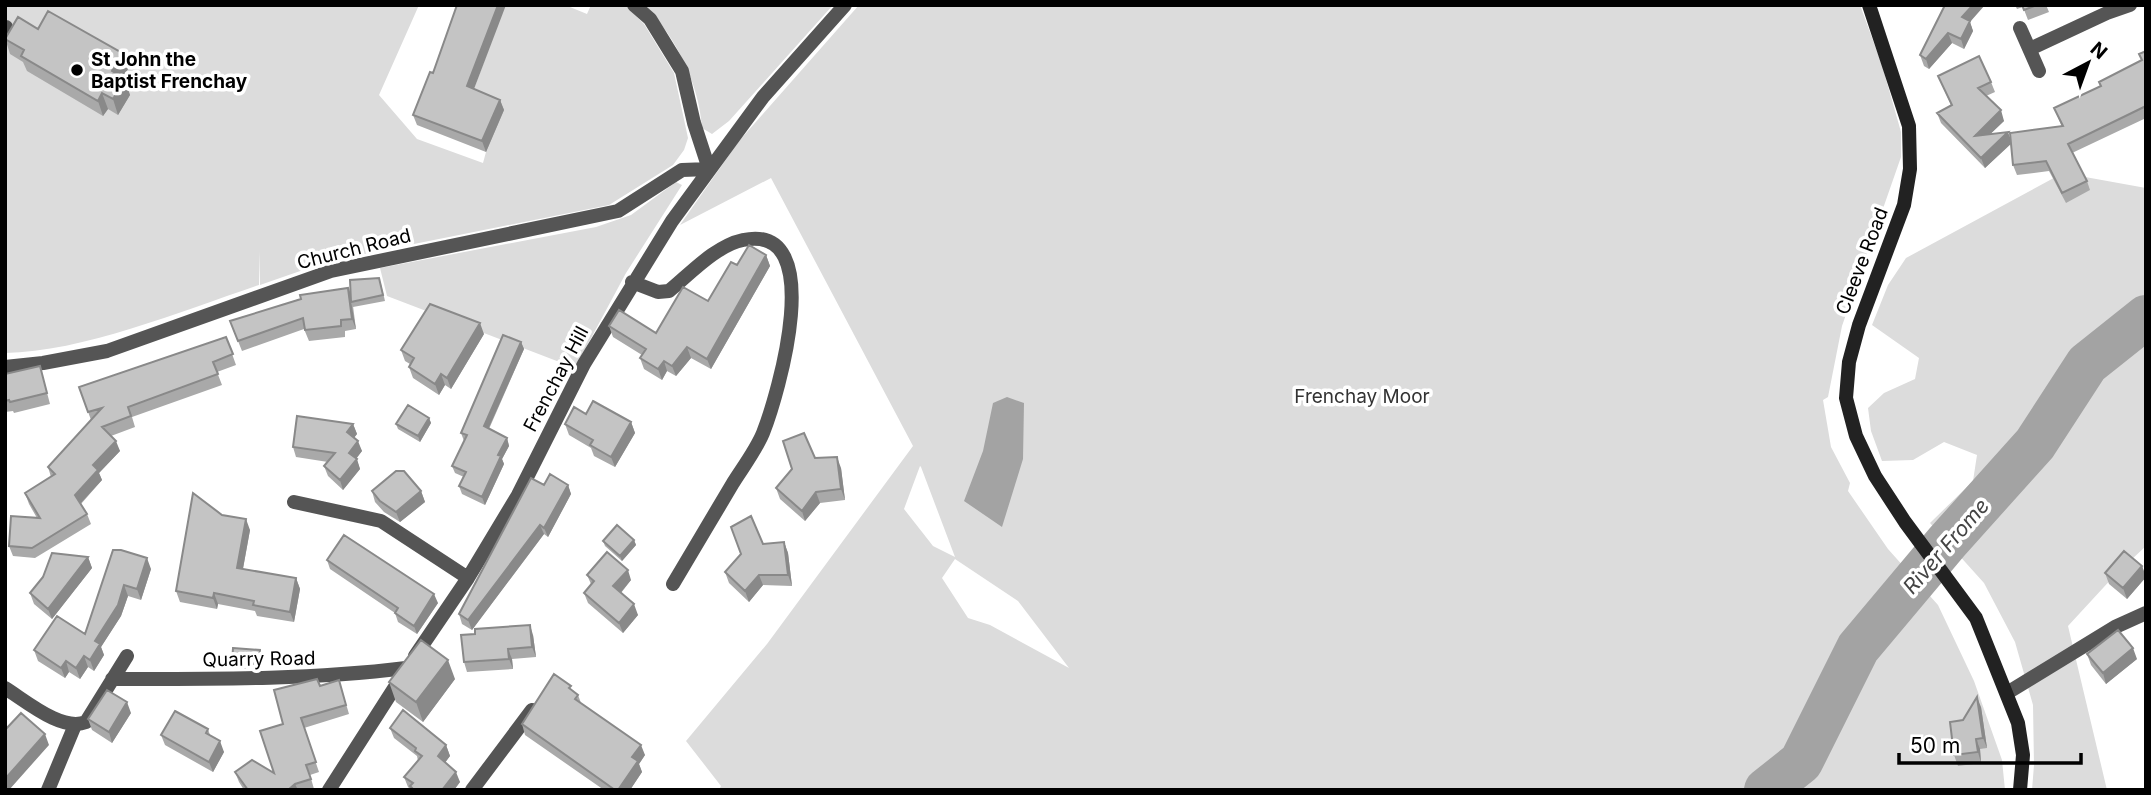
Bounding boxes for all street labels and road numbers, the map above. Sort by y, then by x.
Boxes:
street label: Cleeve Road [1831,204,1893,318]
street label: Church Road [295,224,413,274]
street label: Frenchay Hill [519,322,593,436]
street label: Quarry Road [202,647,316,671]

